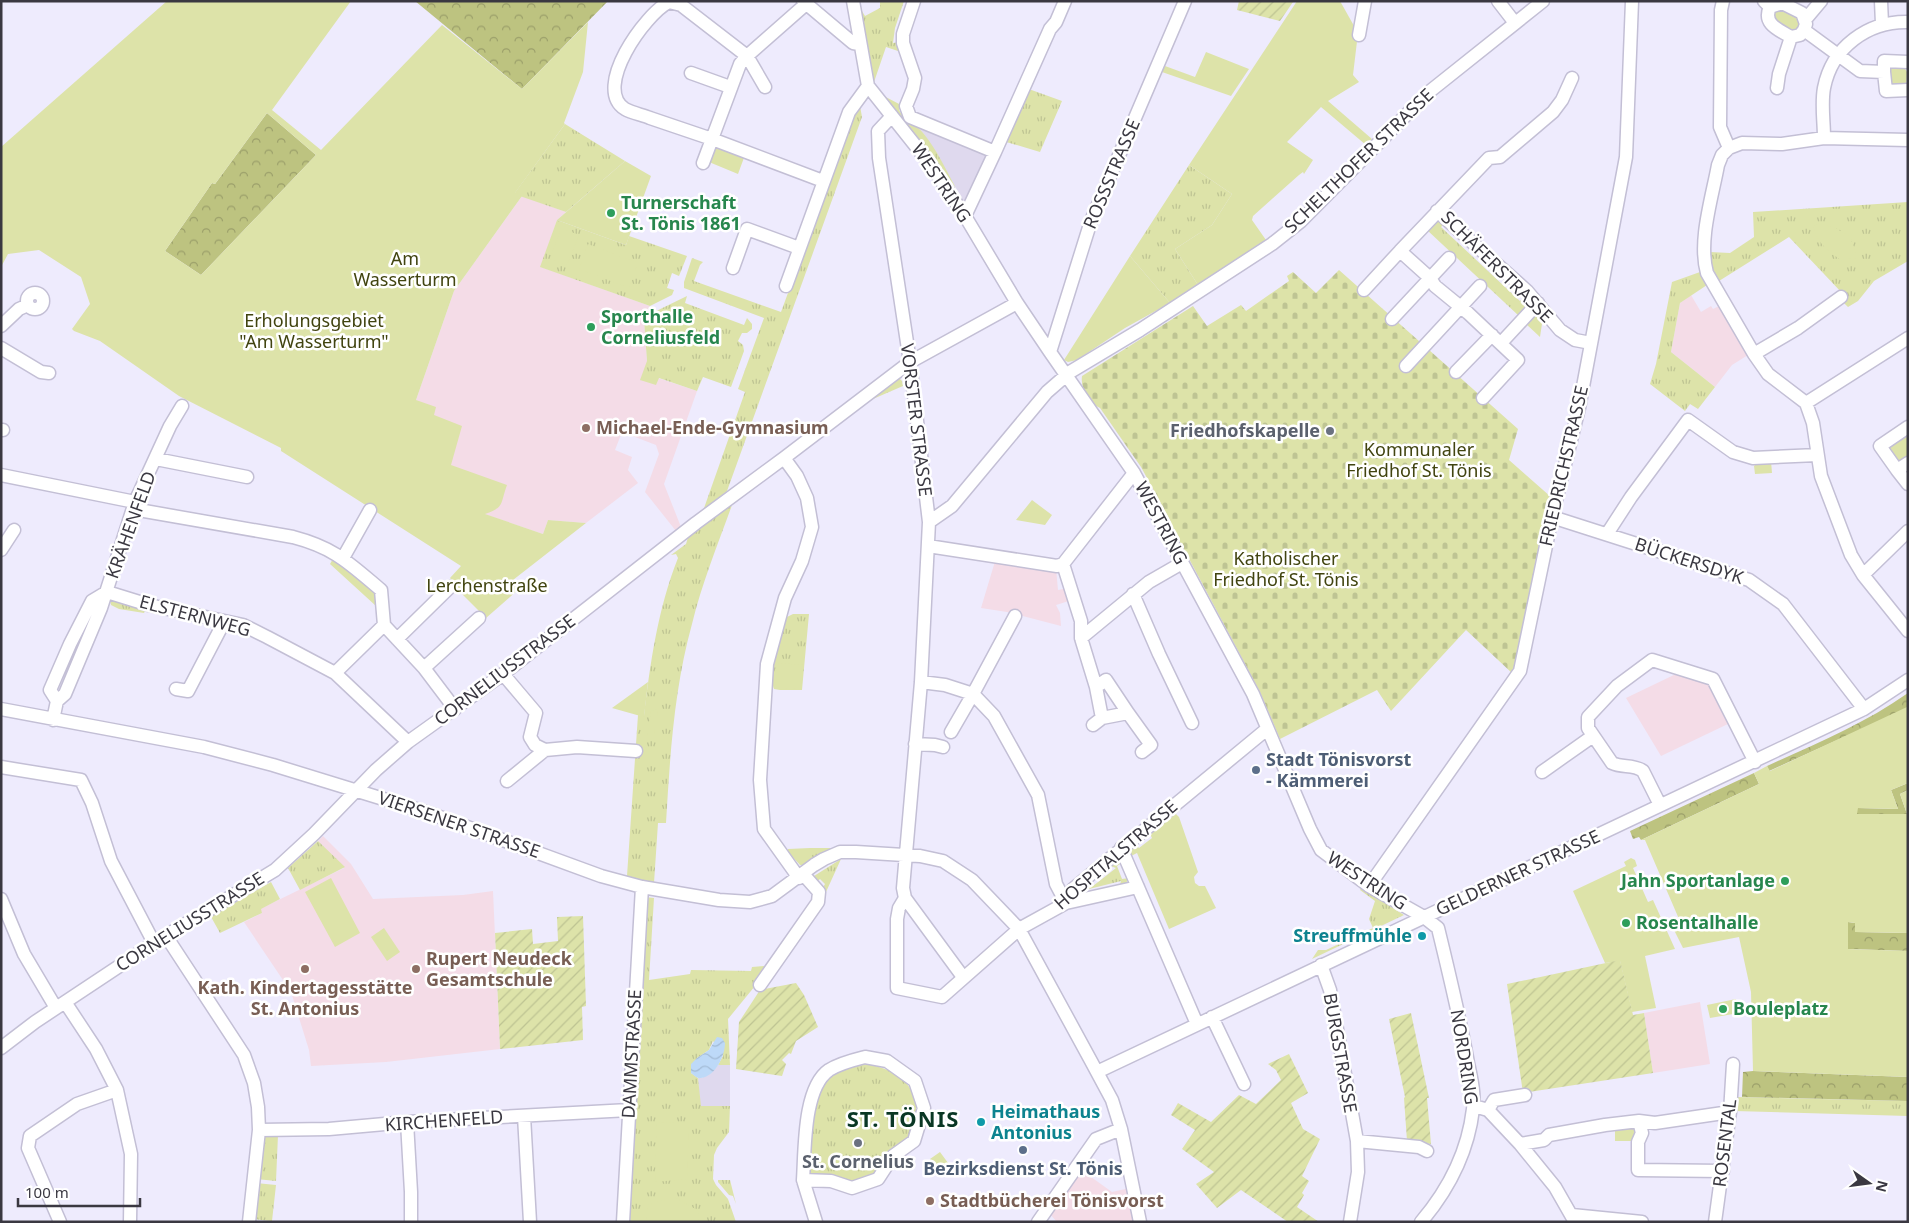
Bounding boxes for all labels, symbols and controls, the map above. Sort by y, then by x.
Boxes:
street label: SCHELTHOFER STRASSE [1279,83,1438,238]
street label: ROSSSTRASSE [1077,115,1145,232]
street label: WESTRING [907,138,977,227]
place label: Turnerschaft St. Tönis 1861 [621,190,741,235]
street label: SCHÄFERSTRASSE [1437,205,1559,327]
marker: Turnerschaft St. Tönis 1861 [605,207,617,219]
park label: Am Wasserturm [353,246,457,291]
place label: Sporthalle Corneliusfeld [601,304,720,349]
park label: Erholungsgebiet "Am Wasserturm" [239,308,389,353]
marker: Sporthalle Corneliusfeld [585,321,597,333]
street label: VORSTER STRASSE [896,342,938,498]
street label: FRIEDRICHSTRASSE [1533,383,1593,548]
place label: Michael-Ende-Gymnasium [596,415,829,439]
place label: Friedhofskapelle [1170,418,1320,442]
marker: Michael-Ende-Gymnasium [580,422,592,434]
marker: Friedhofskapelle [1324,425,1336,437]
park label: Kommunaler Friedhof St. Tönis [1346,437,1492,482]
street label: KRÄHENFELD [99,468,161,582]
street label: WESTRING [1130,477,1194,568]
street label: BÜCKERSDYK [1632,531,1747,589]
park label: Katholischer Friedhof St. Tönis [1213,546,1359,591]
park label: Lerchenstraße [426,573,548,597]
street label: ELSTERNWEG [137,589,253,641]
street label: CORNELIUSSTRASSE [429,608,580,730]
place label: Stadt Tönisvorst - Kämmerei [1266,747,1411,792]
marker: Stadt Tönisvorst - Kämmerei [1250,764,1262,776]
street label: VIERSENER STRASSE [375,785,544,863]
street label: HOSPITALSTRASSE [1048,794,1182,915]
street label: GELDERNER STRASSE [1431,823,1604,921]
street label: WESTRING [1323,845,1412,915]
street label: CORNELIUSSTRASSE [111,866,268,977]
place label: Jahn Sportanlage [1619,868,1775,892]
marker: Jahn Sportanlage [1779,875,1791,887]
place label: Rosentalhalle [1636,910,1758,934]
marker: Rosentalhalle [1620,917,1632,929]
place label: Streuffmühle [1293,923,1412,947]
marker: Streuffmühle [1416,930,1428,942]
place label: Rupert Neudeck Gesamtschule [426,946,573,991]
marker: Kath. Kindertagesstätte St. Antonius [299,963,311,975]
marker: Rupert Neudeck Gesamtschule [410,963,422,975]
place label: Kath. Kindertagesstätte St. Antonius [198,975,412,1020]
street label: DAMMSTRASSE [616,989,646,1119]
street label: BURGSTRASSE [1319,991,1363,1115]
place label: Bouleplatz [1733,996,1828,1020]
marker: Bouleplatz [1717,1003,1729,1015]
street label: NORDRING [1446,1007,1484,1106]
street label: ROSENTAL [1707,1097,1741,1188]
place label: Heimathaus Antonius [991,1099,1100,1144]
district label: ST. TÖNIS [847,1103,959,1133]
street label: KIRCHENFELD [384,1104,504,1136]
marker: Heimathaus Antonius [975,1116,987,1128]
marker: St. Cornelius [852,1137,864,1149]
marker: Bezirksdienst St. Tönis [1017,1144,1029,1156]
place label: St. Cornelius [802,1149,914,1173]
place label: Bezirksdienst St. Tönis [923,1156,1123,1180]
north arrow [1844,1158,1894,1208]
scale bar [18,1176,140,1208]
text: N [1872,1178,1893,1194]
text: 100 m [25,1182,69,1202]
place label: Stadtbücherei Tönisvorst [940,1188,1164,1212]
marker: Stadtbücherei Tönisvorst [924,1195,936,1207]

